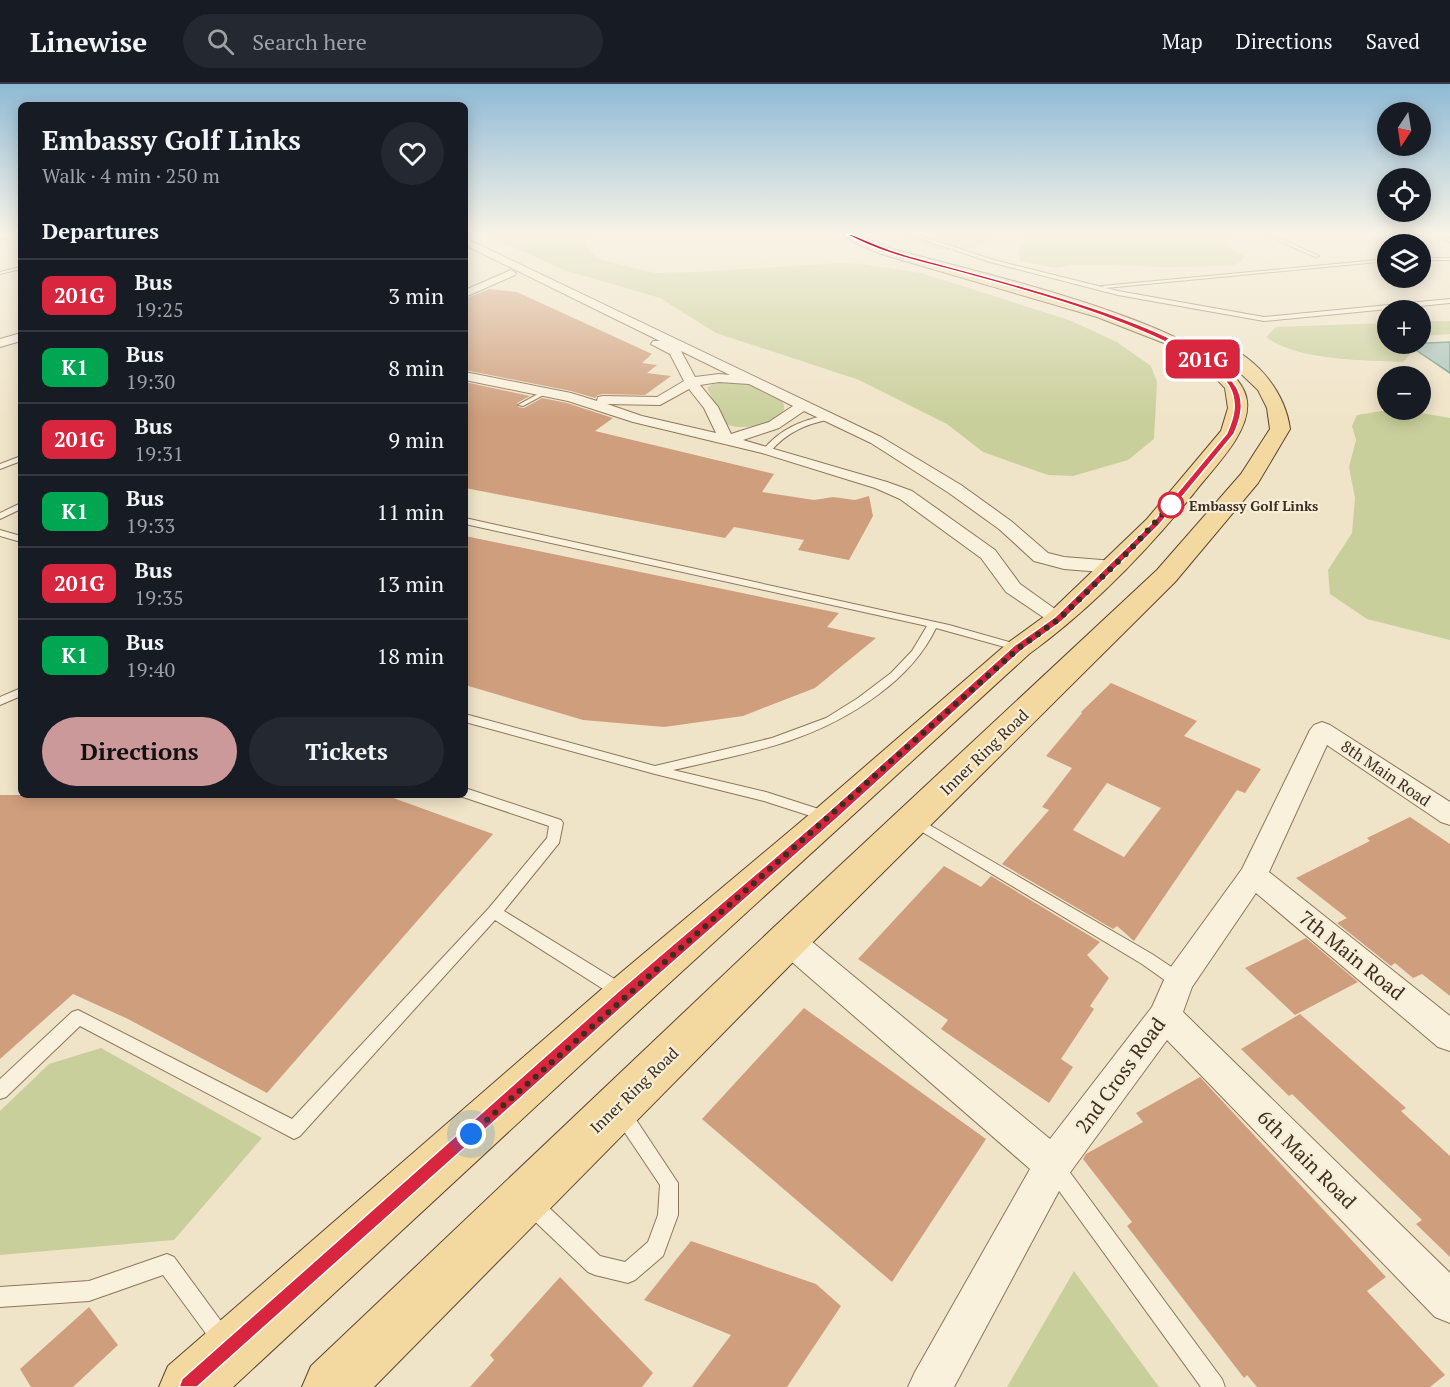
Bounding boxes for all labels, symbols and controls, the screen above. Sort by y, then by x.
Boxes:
search box [183,14,603,68]
text: Linewise [30,23,147,60]
icon: search [204,25,237,58]
text: Search here [252,27,367,56]
text: Map [1162,27,1203,55]
text: Directions [1236,27,1333,55]
text: Saved [1366,27,1420,55]
north arrow [1377,102,1431,156]
map controls [1377,102,1431,420]
text: Embassy Golf Links [42,121,301,158]
button: heart [381,122,444,185]
text: Walk · 4 min · 250 m [42,162,220,189]
button: locate [1377,168,1431,222]
text: Departures [42,216,159,245]
button: layers [1377,234,1431,288]
text: Bus [134,267,172,296]
text: 201G [54,281,104,309]
text: 3 min [388,281,444,310]
text: 19:25 [134,296,184,323]
button: + [1377,300,1431,354]
text: Bus [126,339,164,368]
line badge: 201G [1161,340,1245,378]
text: 201G [1178,345,1228,373]
text: K1 [62,353,88,381]
text: 8 min [388,353,444,382]
button: − [1377,366,1431,420]
text: 19:30 [126,368,175,395]
text: Bus [134,411,172,440]
text: 201G [54,425,104,453]
text: 9 min [388,425,444,454]
text: 19:31 [134,440,184,467]
text: Bus [126,483,164,512]
marker: Embassy Golf Links [1158,492,1184,518]
place label: Embassy Golf Links [1189,496,1318,515]
text: K1 [62,497,88,525]
text: 11 min [377,497,444,526]
text: 19:33 [126,512,175,539]
text: Bus [134,555,172,584]
text: 201G [54,569,104,597]
text: 13 min [377,569,444,598]
text: 19:35 [134,584,184,611]
text: Bus [126,627,164,656]
text: K1 [62,641,88,669]
text: 18 min [377,641,444,670]
text: 19:40 [126,656,175,683]
street label: Inner Ring Road [935,704,1033,800]
button: Directions [42,717,237,786]
button: Tickets [249,717,444,786]
street label: 8th Main Road [1337,735,1435,811]
street label: 7th Main Road [1294,904,1410,1006]
street label: 2nd Cross Road [1069,1012,1171,1138]
street label: Inner Ring Road [585,1042,683,1138]
street label: 6th Main Road [1252,1104,1362,1214]
your location [456,1119,486,1149]

